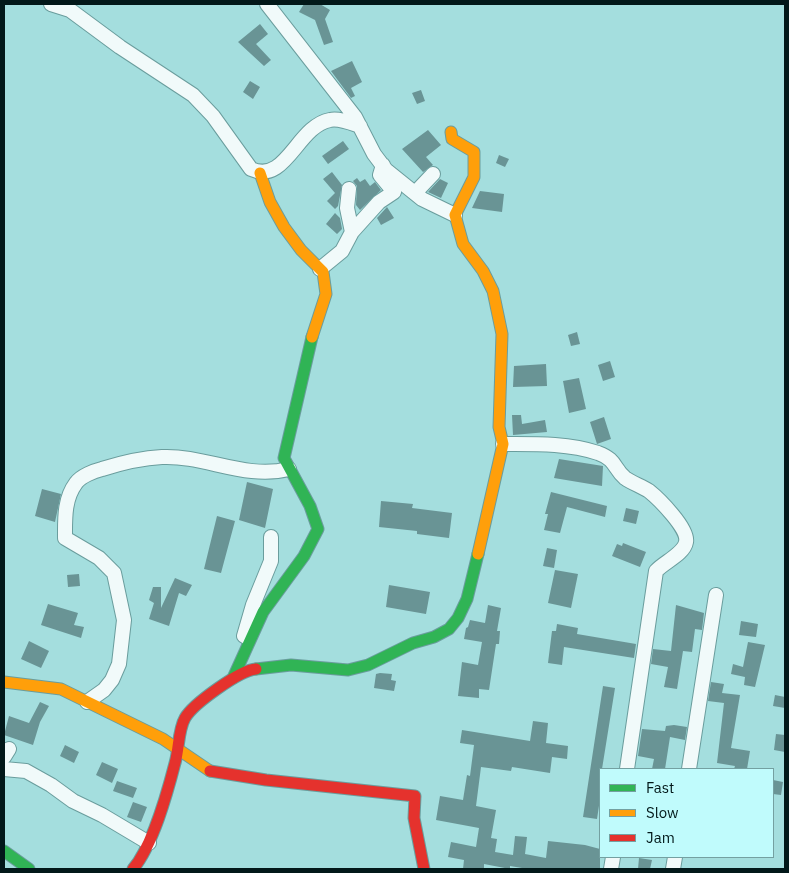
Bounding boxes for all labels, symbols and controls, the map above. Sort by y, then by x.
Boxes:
legend [599,768,774,858]
text: Fast [646,778,674,797]
text: Slow [646,803,679,822]
text: Jam [646,828,675,847]

